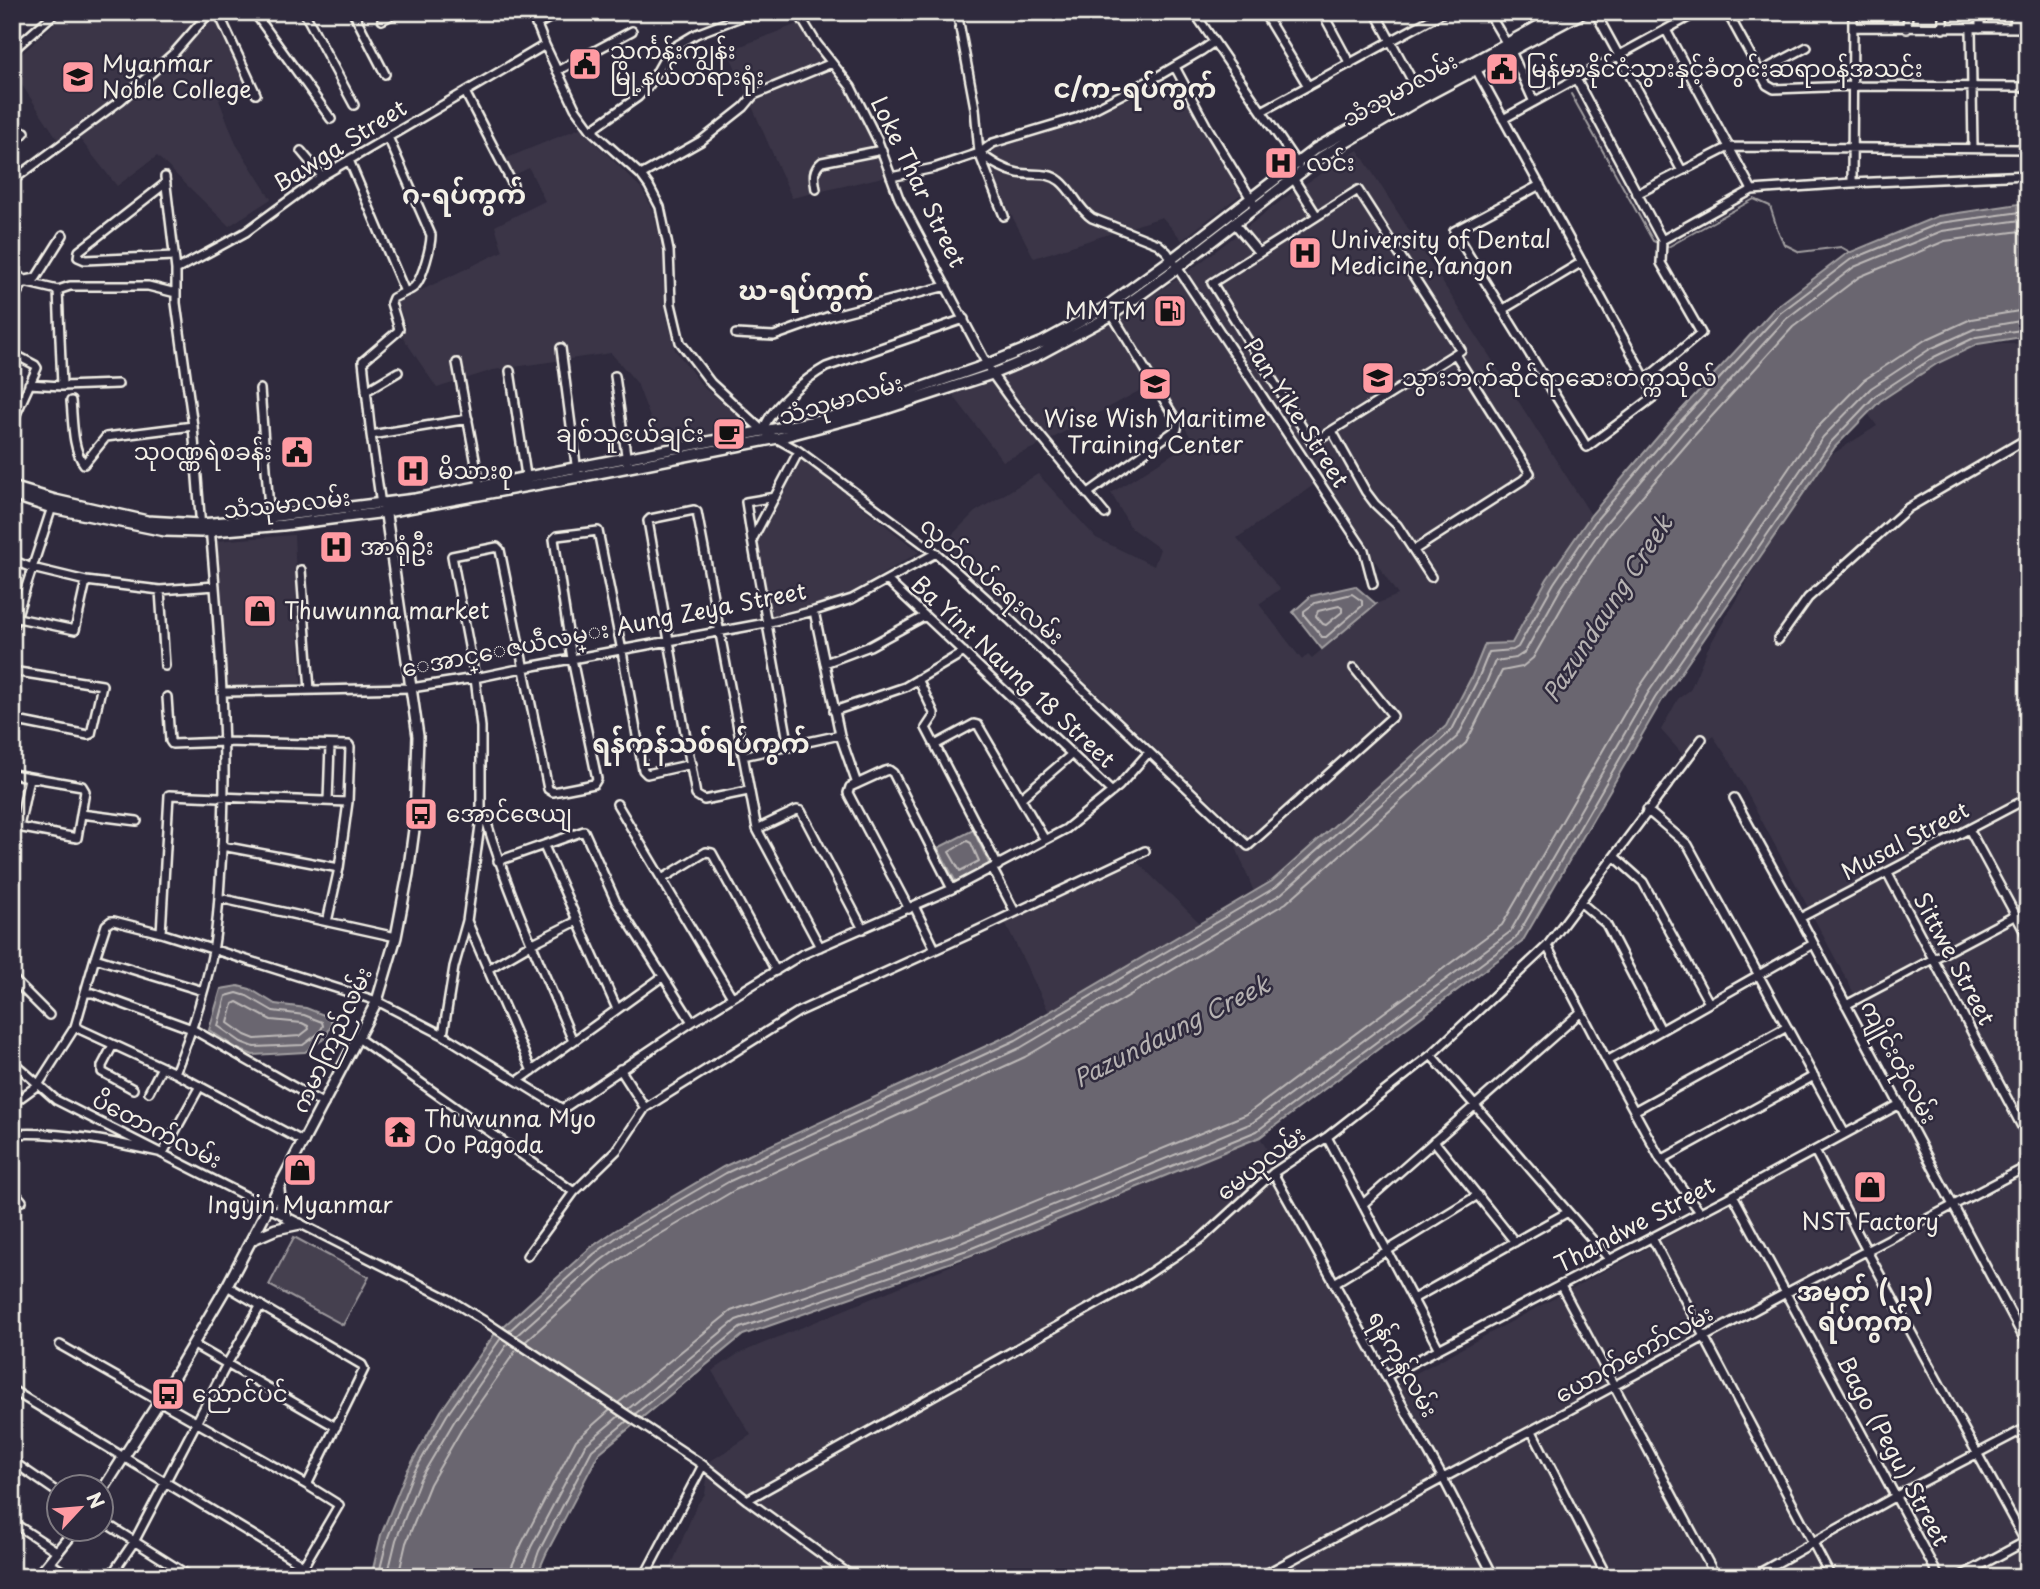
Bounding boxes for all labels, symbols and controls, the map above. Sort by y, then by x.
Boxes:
place label: သင်္ကန်းကျွန်း မြို့နယ်တရားရုံး [610,32,764,96]
street label: သံသုမာလမ်း [1335,43,1465,137]
place label: Myanmar Noble College [102,45,251,106]
public building icon: သင်္ကန်းကျွန်း မြို့နယ်တရားရုံး [566,45,604,83]
public building icon: မြန်မာနိုင်ငံသွားနှင့်ခံတွင်းဆရာဝန်အသင်း [1483,50,1521,88]
place label: မြန်မာနိုင်ငံသွားနှင့်ခံတွင်းဆရာဝန်အသင်း [1526,50,1923,88]
school or university icon: Myanmar Noble College [59,58,97,96]
district label: င/က-ရပ်ကွက် [1054,68,1216,111]
street label: Bawga Street [265,90,413,200]
street label: Loke Thar Street [863,90,976,273]
hospital icon: လင်း [1262,144,1300,182]
place label: လင်း [1306,144,1355,179]
district label: ဂ-ရပ်ကွက် [402,174,526,217]
place label: University of Dental Medicine,Yangon [1330,221,1551,282]
hospital icon: University of Dental Medicine,Yangon [1286,234,1324,272]
district label: ဃ-ရပ်ကွက် [739,270,873,313]
place label: MMTM [1065,292,1146,327]
fuel station icon: MMTM [1151,292,1189,330]
street label: Pan Yike Street [1236,330,1359,494]
school or university icon: သွားဘက်‌ဆိုင်ရာဆေးတက္ကသိုလ် [1359,359,1397,397]
place label: သွားဘက်‌ဆိုင်ရာဆေးတက္ကသိုလ် [1402,359,1717,397]
street label: သံသုမာလမ်း [775,364,907,436]
school or university icon: Wise Wish Maritime Training Center [1136,365,1174,403]
place label: Wise Wish Maritime Training Center [1044,400,1266,461]
place label: ချစ်သူငယ်ချင်း [556,415,704,453]
cafe icon: ချစ်သူငယ်ချင်း [710,415,748,453]
place label: သုဝဏ္ဏရဲစခန်း [134,433,272,471]
public building icon: သုဝဏ္ဏရဲစခန်း [278,433,316,471]
hospital icon: မိသားစု [394,452,432,490]
place label: မိသားစု [438,452,513,490]
street label: သံသုမာလမ်း [222,478,352,530]
water label: Pazundaung Creek [1532,506,1681,708]
street label: လွတ်လပ်ရေးလမ်း [911,507,1073,655]
hospital icon: အာရုံဦး [317,528,355,566]
place label: အာရုံဦး [360,528,434,566]
street label: Ba Yint Naung 18 Street [904,567,1124,775]
street label: ေအာင္ေဇယဵလမ္း Aung Zeya Street [398,572,809,687]
shop icon: Thuwunna market [241,592,279,630]
place label: Thuwunna market [284,592,489,627]
district label: ရန်ကုန်သစ်ရပ်ကွက် [592,723,810,766]
street label: Musal Street [1834,791,1974,888]
bus stop icon: အောင်ဇေယျ [402,795,440,833]
place label: အောင်ဇေယျ [446,795,572,833]
street label: Sittwe Street [1906,886,2005,1031]
street label: ကမာကြည်လမ်း [281,960,383,1120]
water label: Pazundaung Creek [1067,964,1277,1095]
street label: ကျိုင်းတုံလမ်း [1850,993,1948,1131]
street label: ပိတောက်လမ်း [87,1081,229,1176]
place label: Thuwunna Myo Oo Pagoda [424,1100,596,1161]
temple icon: Thuwunna Myo Oo Pagoda [381,1113,419,1151]
street label: မေယုလမ်း [1208,1116,1314,1210]
shop icon: Ingyin Myanmar [281,1151,319,1189]
street label: Thandwe Street [1548,1167,1721,1281]
shop icon: NST Factory [1851,1168,1889,1206]
place label: Ingyin Myanmar [207,1186,393,1221]
place label: NST Factory [1801,1203,1939,1238]
district label: အမှတ် (၂၃) ရပ်ကွက် [1797,1271,1933,1344]
street label: ယောက်ကော်လမ်း [1548,1295,1719,1411]
street label: ရန်ကုန်လမ်း [1358,1303,1448,1425]
street label: Bago (Pegu) Street [1829,1349,1959,1552]
bus stop icon: ညောင်ပင် [149,1375,187,1413]
place label: ညောင်ပင် [192,1375,288,1413]
north arrow [46,1474,116,1544]
text: N [80,1487,112,1513]

